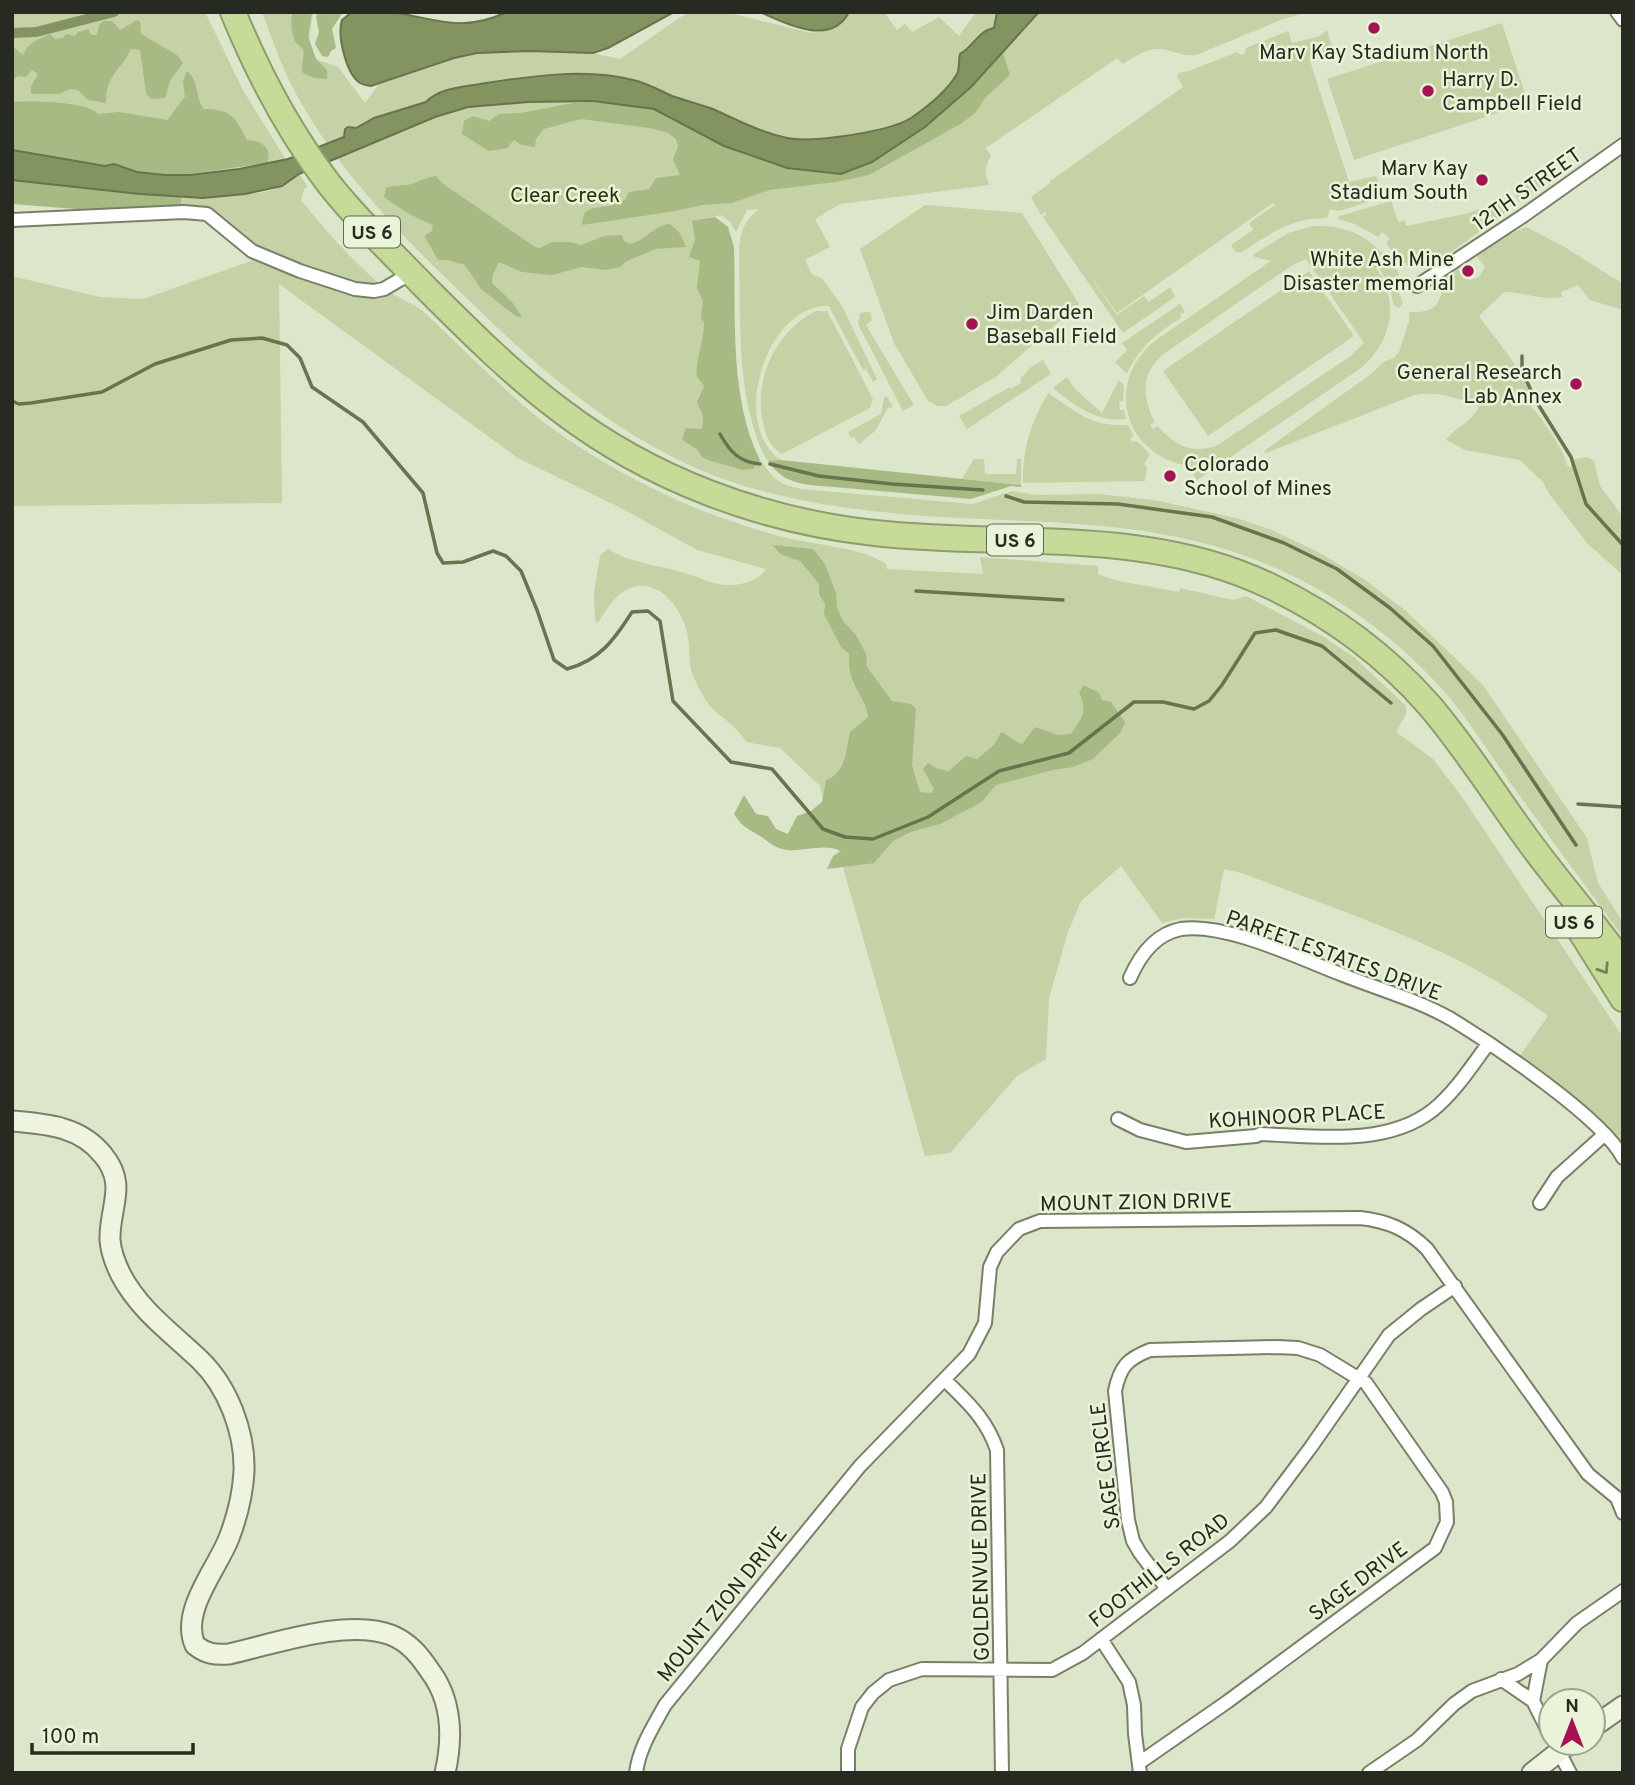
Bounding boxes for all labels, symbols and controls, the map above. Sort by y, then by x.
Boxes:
marker: Marv Kay Stadium North [1366,20,1382,36]
place label: Marv Kay Stadium North [1259,40,1489,67]
place label: Harry D. Campbell Field [1442,67,1582,118]
marker: Harry D. Campbell Field [1420,83,1436,99]
street label: 12TH STREET [1468,143,1588,238]
place label: Marv Kay Stadium South [1330,156,1468,207]
marker: Marv Kay Stadium South [1474,172,1490,188]
park label: Clear Creek [510,183,620,210]
road number: US 6 [344,216,400,248]
place label: White Ash Mine Disaster memorial [1282,247,1454,298]
marker: White Ash Mine Disaster memorial [1460,263,1476,279]
place label: Jim Darden Baseball Field [986,300,1117,351]
marker: Jim Darden Baseball Field [964,316,980,332]
place label: General Research Lab Annex [1397,360,1562,411]
marker: General Research Lab Annex [1568,376,1584,392]
place label: Colorado School of Mines [1184,452,1332,503]
marker: Colorado School of Mines [1162,468,1178,484]
road number: US 6 [987,524,1043,555]
street label: PARFET ESTATES DRIVE [1222,905,1445,1008]
road number: US 6 [1546,906,1602,938]
one-way arrow [1595,961,1608,974]
street label: KOHINOOR PLACE [1208,1099,1386,1136]
street label: MOUNT ZION DRIVE [1040,1188,1232,1219]
street label: SAGE CIRCLE [1085,1401,1128,1531]
street label: GOLDENVUE DRIVE [966,1473,997,1661]
street label: FOOTHILLS ROAD [1084,1508,1236,1635]
street label: MOUNT ZION DRIVE [652,1522,794,1688]
street label: SAGE DRIVE [1304,1536,1414,1628]
north arrow [1537,1687,1607,1757]
text: N [1565,1695,1579,1719]
scale bar [32,1712,192,1756]
text: 100 m [42,1724,99,1751]

